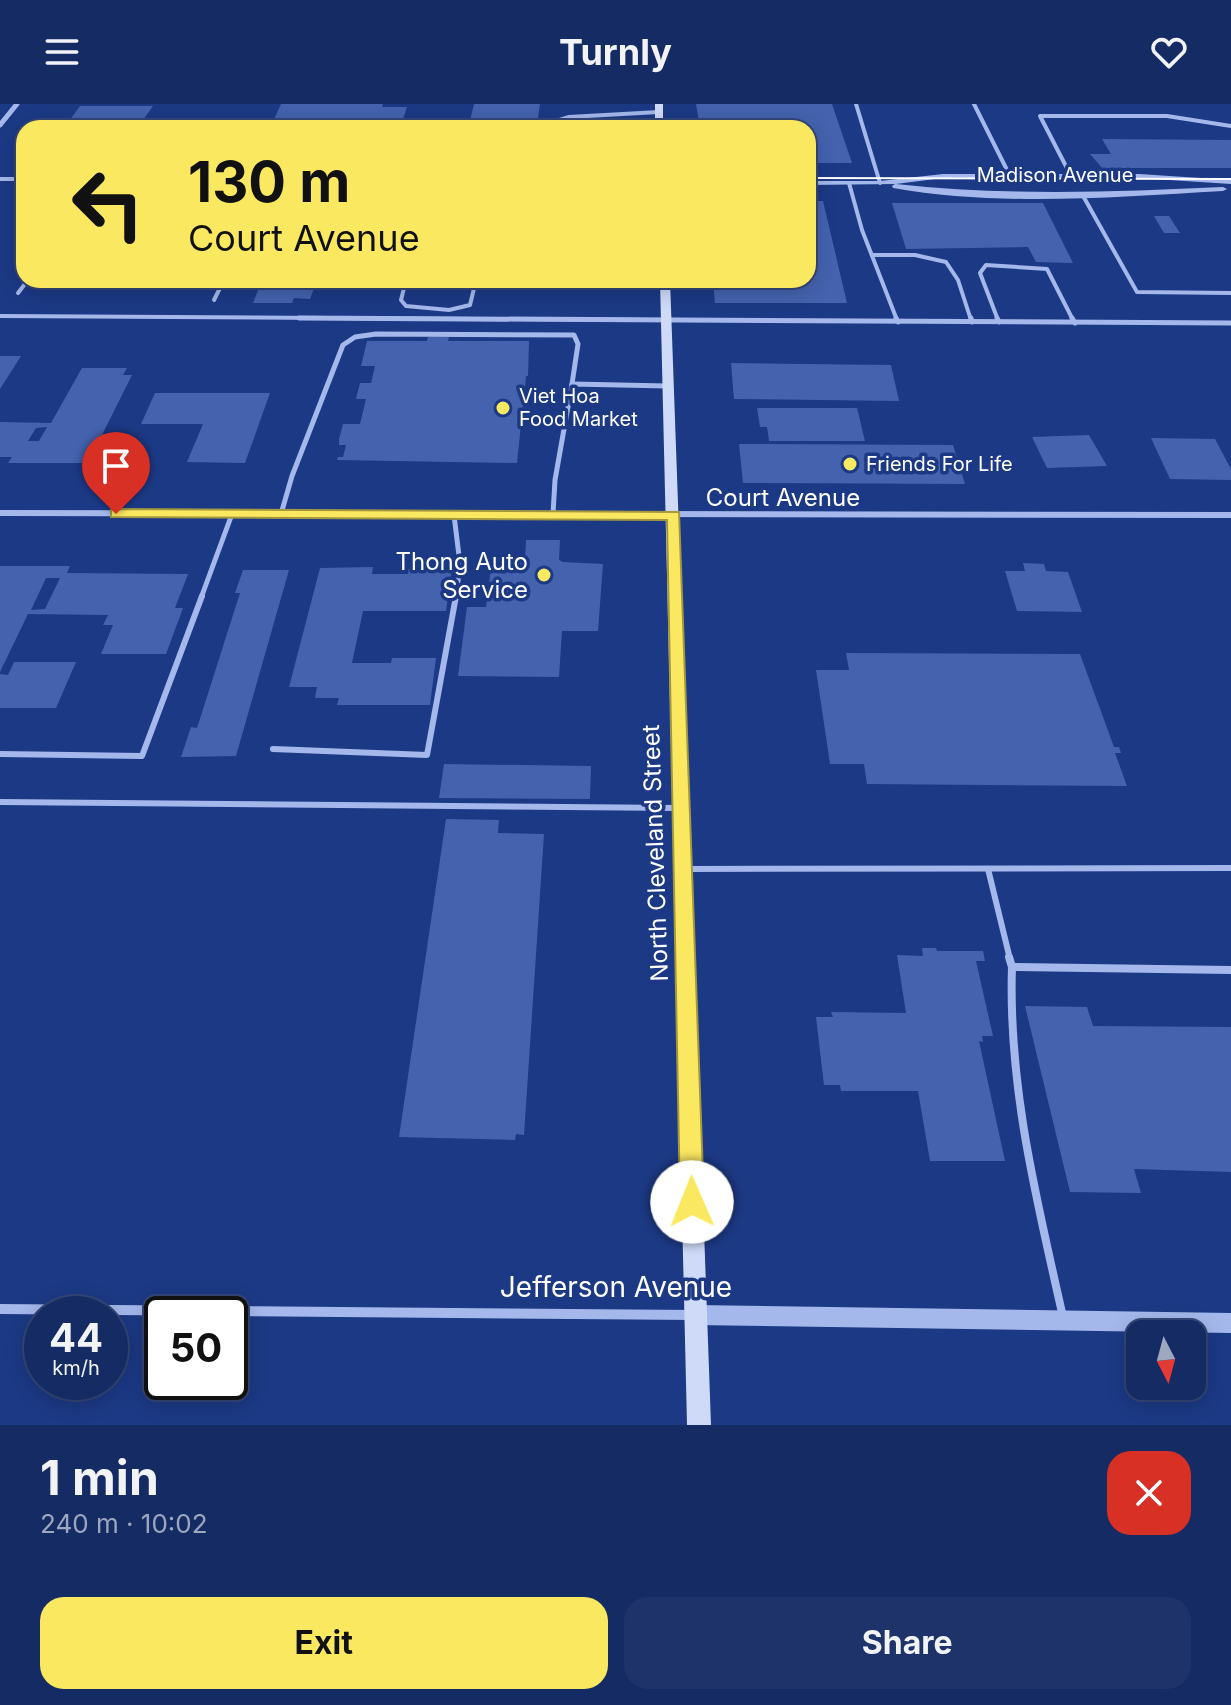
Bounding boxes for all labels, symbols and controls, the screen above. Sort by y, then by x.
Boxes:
icon: menu [40,30,84,74]
text: Turnly [559,30,672,74]
icon: heart [1147,30,1191,74]
text: 130 m [188,148,350,216]
icon: left [56,152,160,256]
street label: Madison Avenue [977,163,1133,187]
text: Court Avenue [188,216,420,260]
place label: Viet Hoa Food Market [519,384,638,431]
marker: Viet Hoa Food Market [494,399,512,417]
pin [82,432,150,514]
icon: arrive [94,444,138,488]
place label: Friends For Life [866,452,1013,476]
marker: Friends For Life [841,455,859,473]
street label: Court Avenue [706,483,860,512]
place label: Thong Auto Service [396,547,528,604]
marker: Thong Auto Service [535,566,553,584]
street label: North Cleveland Street [636,724,674,982]
position arrow [650,1160,734,1244]
street label: Jefferson Avenue [500,1270,732,1304]
speed limit sign: 50 [144,1296,248,1400]
text: 44 [49,1313,103,1362]
north arrow [1126,1320,1206,1400]
map controls [1126,1320,1206,1400]
text: km/h [52,1356,100,1380]
text: 1 min [40,1448,159,1507]
button: close [1107,1451,1191,1535]
text: 240 m · 10:02 [40,1508,208,1539]
button: Exit [40,1597,608,1689]
button: Share [624,1597,1191,1689]

